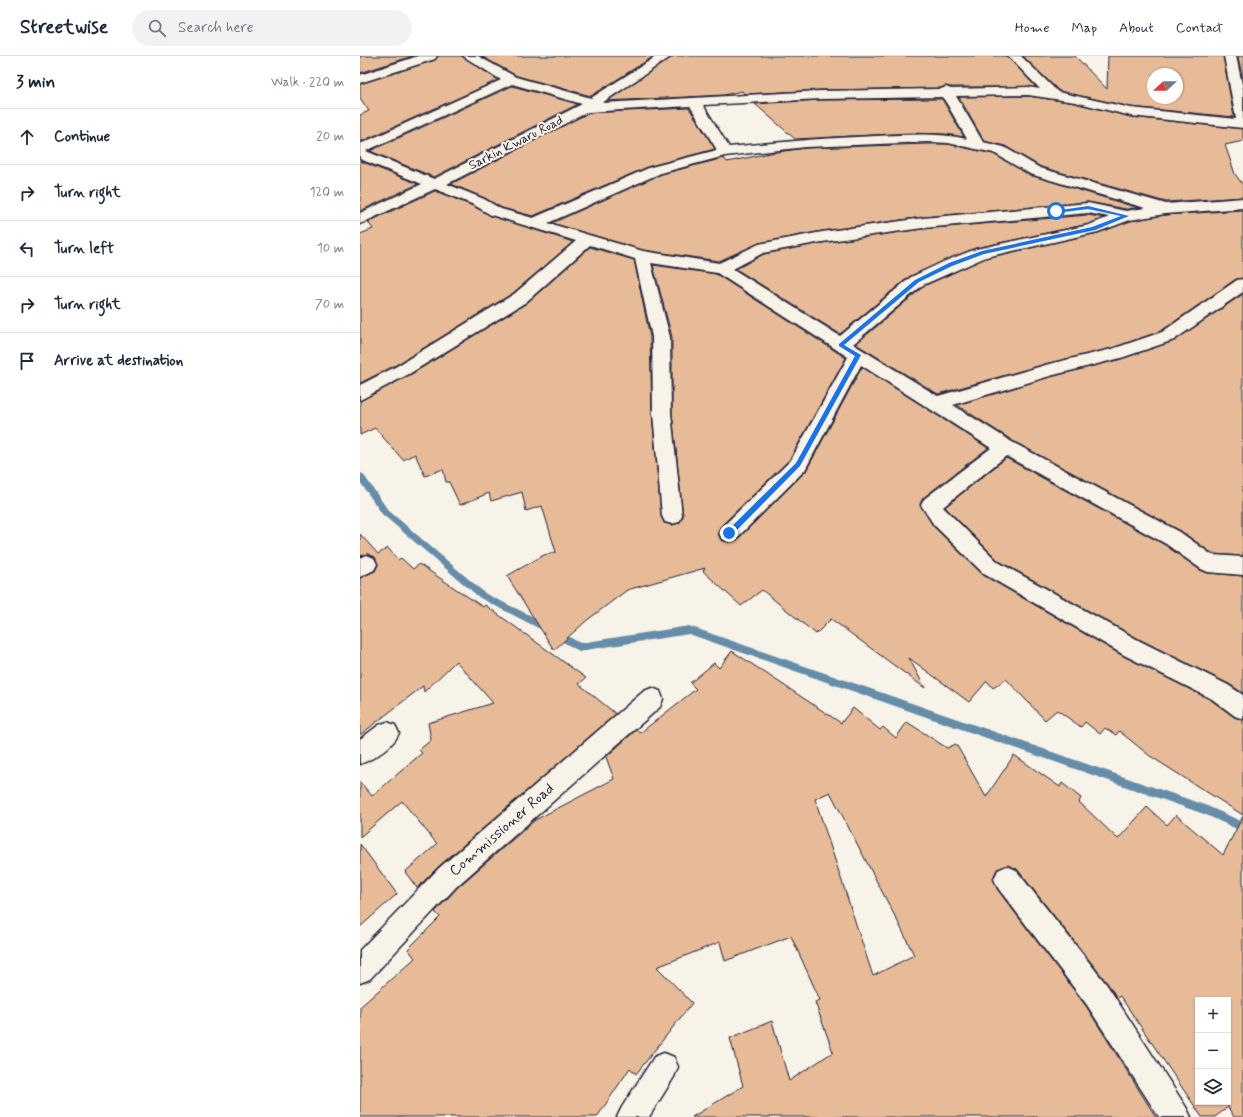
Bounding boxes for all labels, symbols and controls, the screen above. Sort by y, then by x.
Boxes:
search box [132,10,412,46]
text: Streetwise [20,15,108,40]
icon: search [146,17,168,39]
text: Search here [178,18,254,38]
text: Home [1015,19,1049,37]
text: Map [1071,19,1097,37]
text: About [1119,19,1154,37]
text: Contact [1176,19,1223,37]
north arrow [1147,68,1183,104]
text: 3 min [16,71,55,93]
text: Walk · 220 m [271,74,344,91]
street label: Sarkin Kwaru Road [466,112,566,174]
icon: ahead [16,126,38,148]
text: Continue [54,127,110,147]
text: 20 m [316,128,344,145]
icon: right [16,182,38,204]
text: Turn right [54,183,121,203]
text: 120 m [310,184,344,201]
route start [1047,202,1065,220]
icon: left [16,238,38,260]
text: Turn left [54,239,114,259]
text: 10 m [317,240,344,257]
icon: right [16,294,38,316]
text: Turn right [54,295,121,315]
text: 70 m [315,296,344,313]
icon: arrive [16,350,38,372]
text: Arrive at destination [54,351,183,371]
route end [720,524,738,542]
street label: Commissioner Road [445,779,559,881]
map controls [1195,997,1231,1105]
button: + [1195,997,1231,1033]
button: − [1195,1033,1231,1069]
button: layers [1195,1069,1231,1105]

